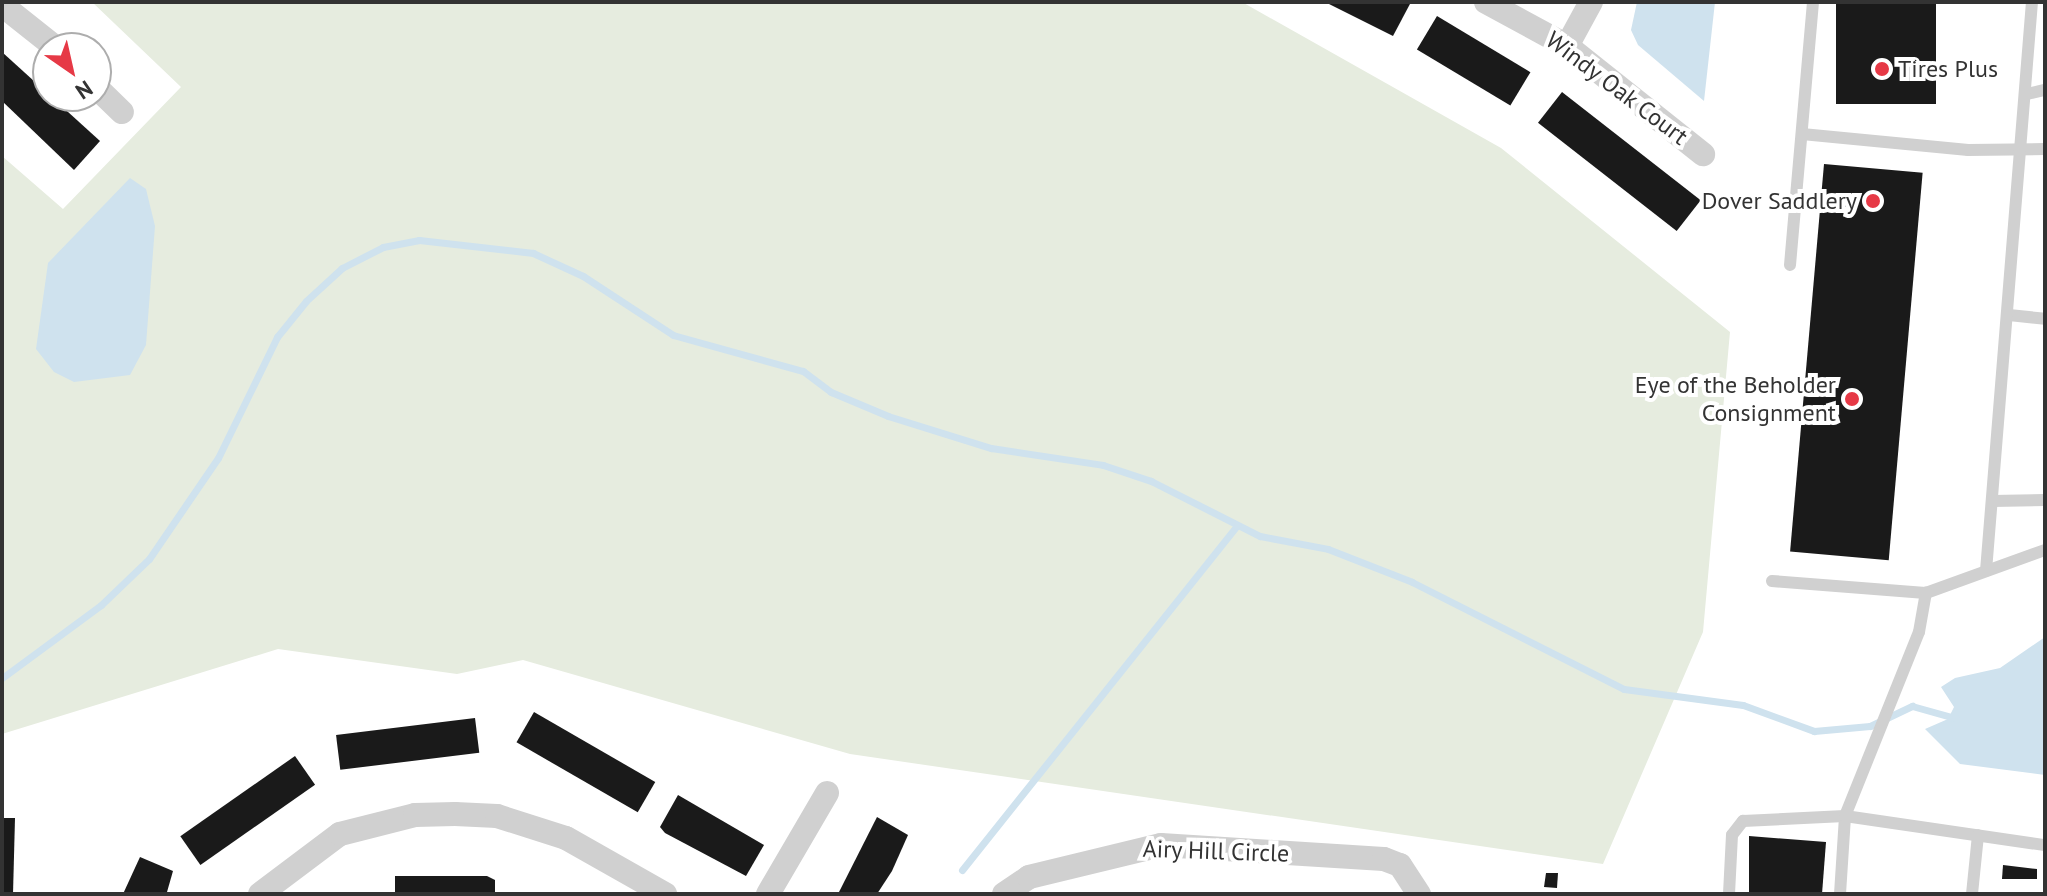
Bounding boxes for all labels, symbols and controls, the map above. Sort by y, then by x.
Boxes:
street label: Windy Oak Court [1540,25,1694,151]
north arrow [32,32,112,112]
place label: Tires Plus [1898,55,1998,83]
marker: Tires Plus [1873,60,1891,78]
text: N [70,75,98,106]
place label: Dover Saddlery [1702,187,1857,215]
marker: Dover Saddlery [1864,192,1882,210]
place label: Eye of the Beholder Consignment [1635,371,1836,427]
marker: Eye of the Beholder Consignment [1843,390,1861,408]
street label: Airy Hill Circle [1142,834,1290,868]

